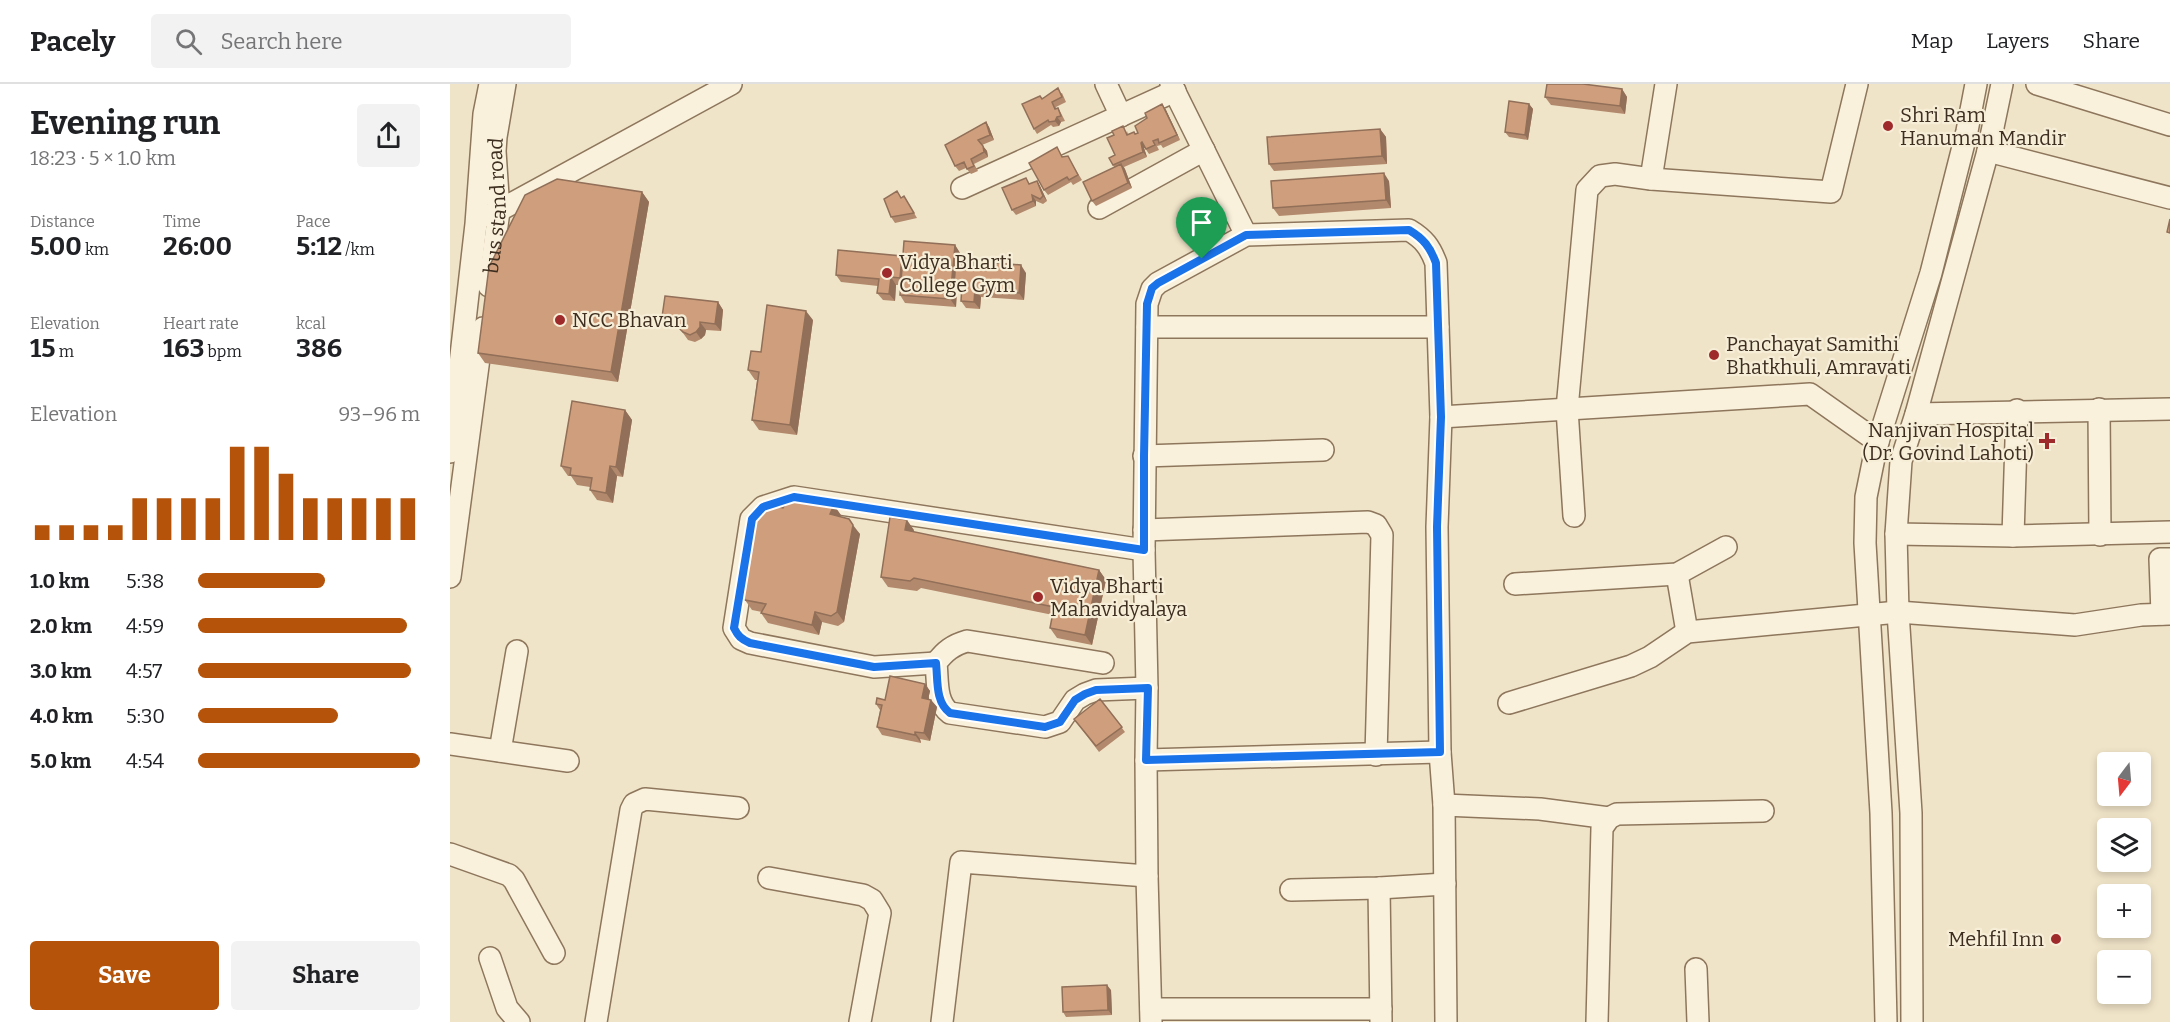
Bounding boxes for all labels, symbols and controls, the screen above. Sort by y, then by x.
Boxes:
search box [151,14,571,68]
text: Pacely [30,25,115,58]
icon: search [172,25,205,58]
text: Search here [220,28,343,55]
text: Map [1911,28,1953,54]
text: Layers [1986,28,2050,54]
text: Share [2083,28,2140,54]
text: Evening run [30,103,220,143]
place label: Shri Ram Hanuman Mandir [1900,103,2066,150]
button: share [357,104,420,167]
marker: Shri Ram Hanuman Mandir [1881,119,1895,133]
street label: bus stand road [479,137,511,275]
text: 18:23 · 5 × 1.0 km [30,146,176,170]
pin [1176,197,1227,259]
icon: arrive [1185,206,1218,239]
text: Distance [30,212,95,231]
text: Time [163,212,201,231]
text: Pace [296,212,331,231]
text: 5.00 [30,231,82,262]
text: 26:00 [163,231,232,262]
text: 5:12 [296,231,342,262]
text: km [82,240,109,259]
text: /km [342,240,375,259]
place label: Vidya Bharti College Gym [899,250,1015,297]
marker: Vidya Bharti College Gym [880,266,894,280]
place label: NCC Bhavan [572,308,687,332]
marker: NCC Bhavan [553,313,567,327]
text: Elevation [30,314,100,333]
text: Heart rate [163,314,239,333]
text: kcal [296,314,326,333]
place label: Panchayat Samithi Bhatkhuli, Amravati [1726,332,1911,379]
text: 15 [30,333,55,364]
text: 163 [163,333,204,364]
text: 386 [296,333,342,364]
text: m [55,342,74,361]
text: bpm [204,342,242,361]
marker: Panchayat Samithi Bhatkhuli, Amravati [1707,348,1721,362]
text: Elevation [30,402,117,426]
text: 93–96 m [339,402,420,426]
place label: Nanjivan Hospital (Dr. Govind Lahoti) [1862,418,2034,465]
marker: Nanjivan Hospital (Dr. Govind Lahoti) [2038,432,2056,450]
text: 1.0 km [30,569,90,593]
text: 5:38 [126,569,164,593]
place label: Vidya Bharti Mahavidyalaya [1050,574,1187,621]
marker: Vidya Bharti Mahavidyalaya [1031,590,1045,604]
text: 2.0 km [30,614,92,638]
text: 4:59 [126,614,164,638]
text: 3.0 km [30,659,92,683]
text: 4:57 [126,659,162,683]
text: 4.0 km [30,704,93,728]
text: 5:30 [126,704,165,728]
text: 5.0 km [30,749,91,773]
text: 4:54 [126,749,164,773]
north arrow [2097,752,2151,806]
map controls [2097,752,2151,1004]
button: layers [2097,818,2151,872]
button: + [2097,884,2151,938]
place label: Mehfil Inn [1948,927,2044,951]
marker: Mehfil Inn [2049,932,2063,946]
button: Save [30,941,219,1010]
button: Share [231,941,420,1010]
button: − [2097,950,2151,1004]

